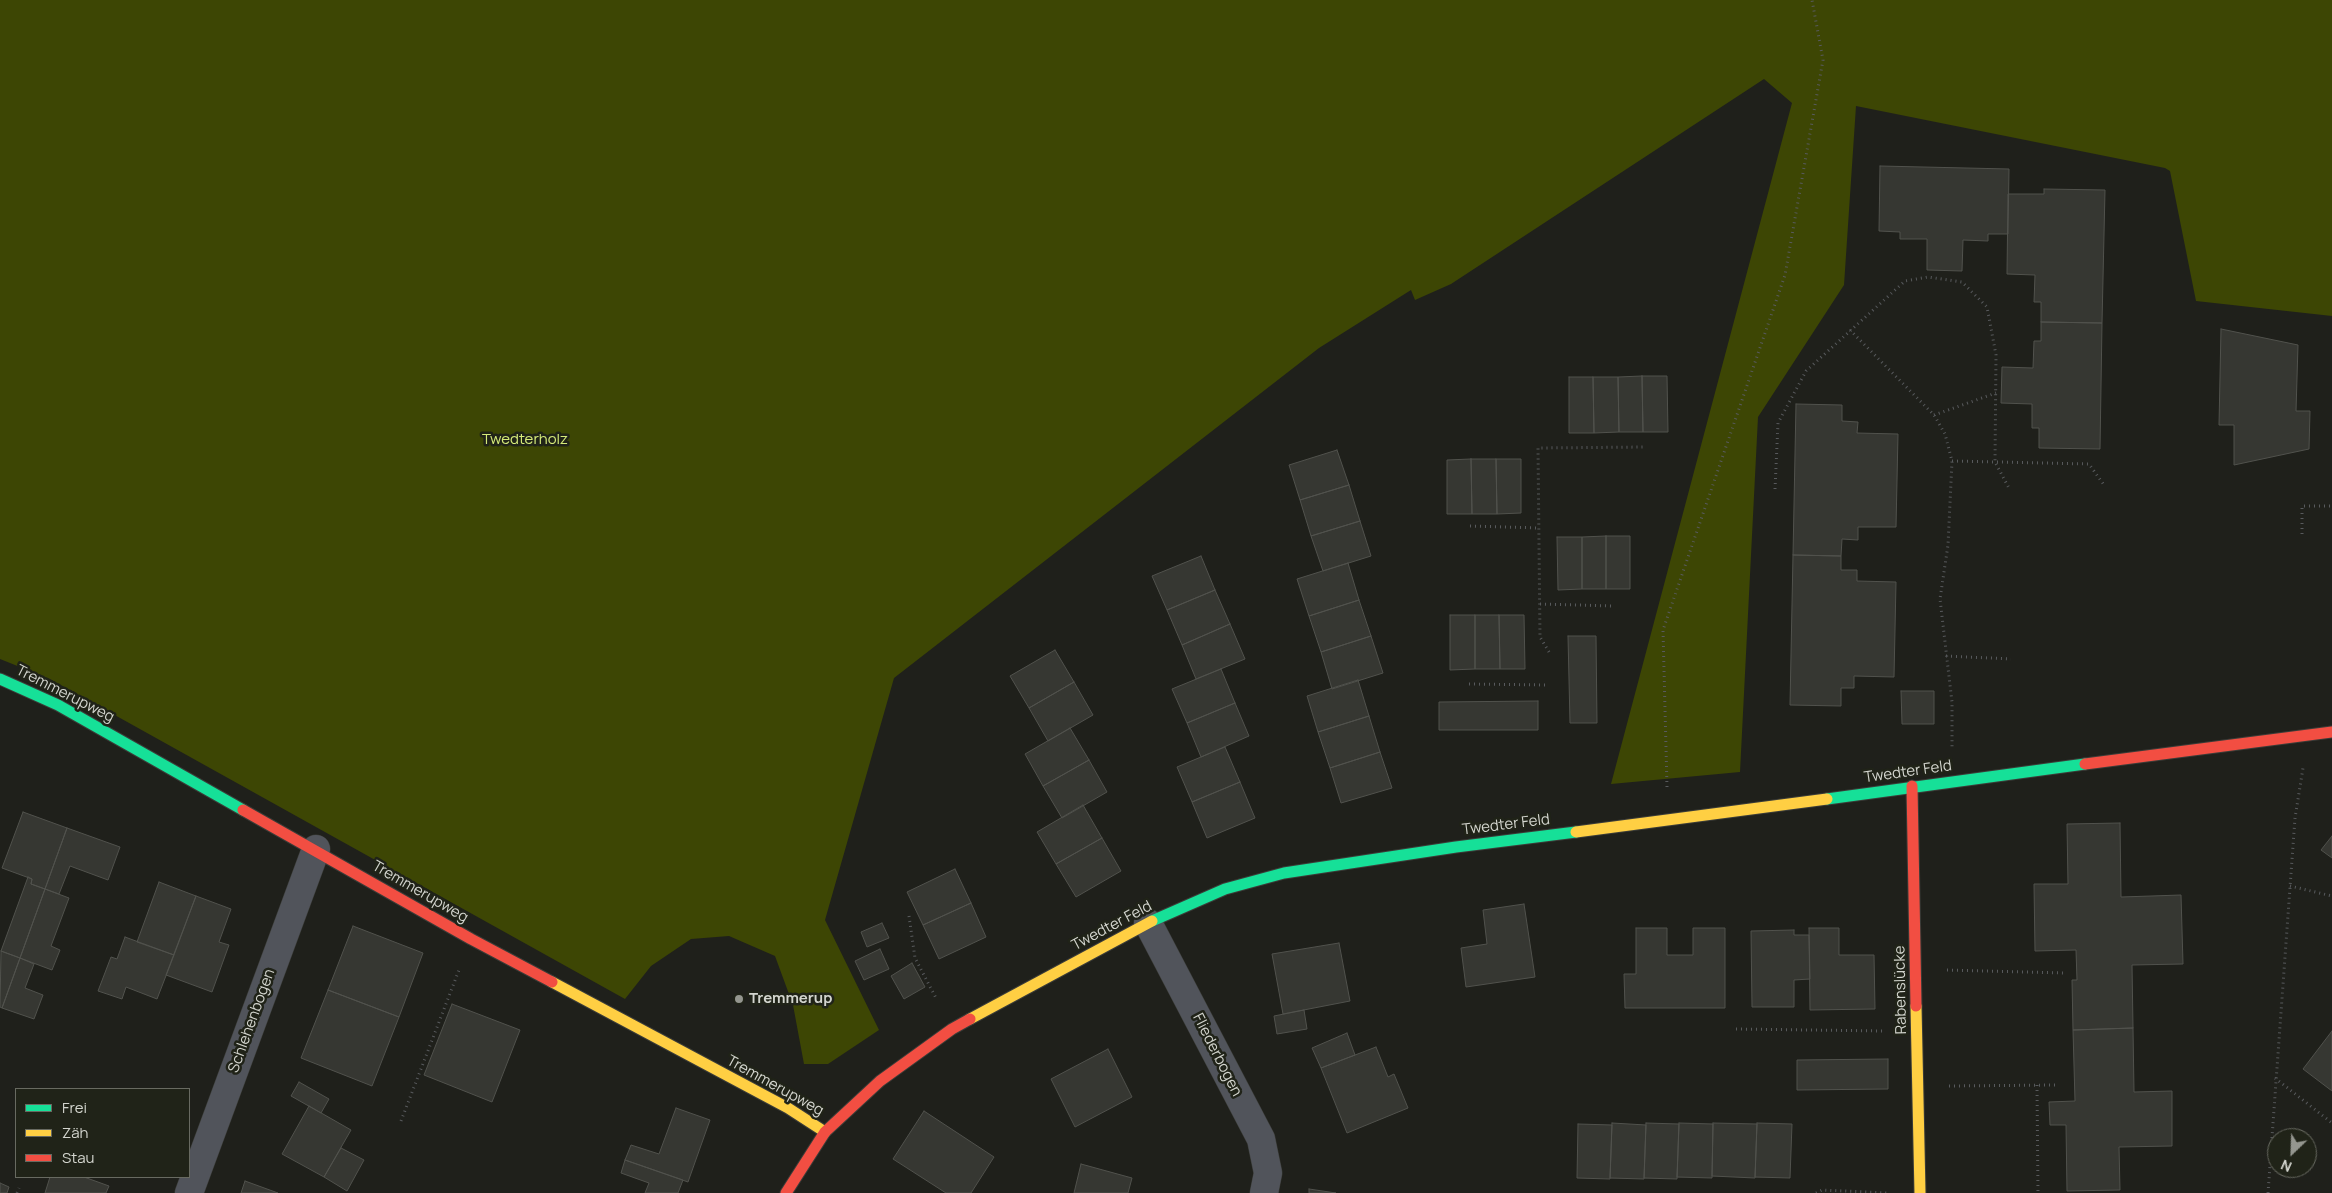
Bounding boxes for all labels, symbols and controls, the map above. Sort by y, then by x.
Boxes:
park label: Twedterholz [482,431,568,449]
street label: Tremmerupweg [13,661,117,727]
street label: Twedter Feld [1863,757,1953,787]
street label: Twedter Feld [1461,811,1551,839]
street label: Tremmerupweg [369,857,471,927]
street label: Twedter Feld [1069,897,1155,955]
street label: Rabenslücke [1891,945,1911,1035]
street label: Schlehenbogen [225,967,279,1075]
place label: Tremmerup [749,990,832,1008]
marker: Tremmerup [733,993,745,1005]
street label: Fliederbogen [1188,1011,1246,1099]
street label: Tremmerupweg [723,1052,827,1120]
legend [15,1088,190,1178]
text: Frei [62,1097,87,1118]
text: Zäh [62,1122,88,1143]
north arrow [2267,1128,2317,1178]
text: Stau [62,1147,95,1168]
text: N [2278,1156,2295,1177]

